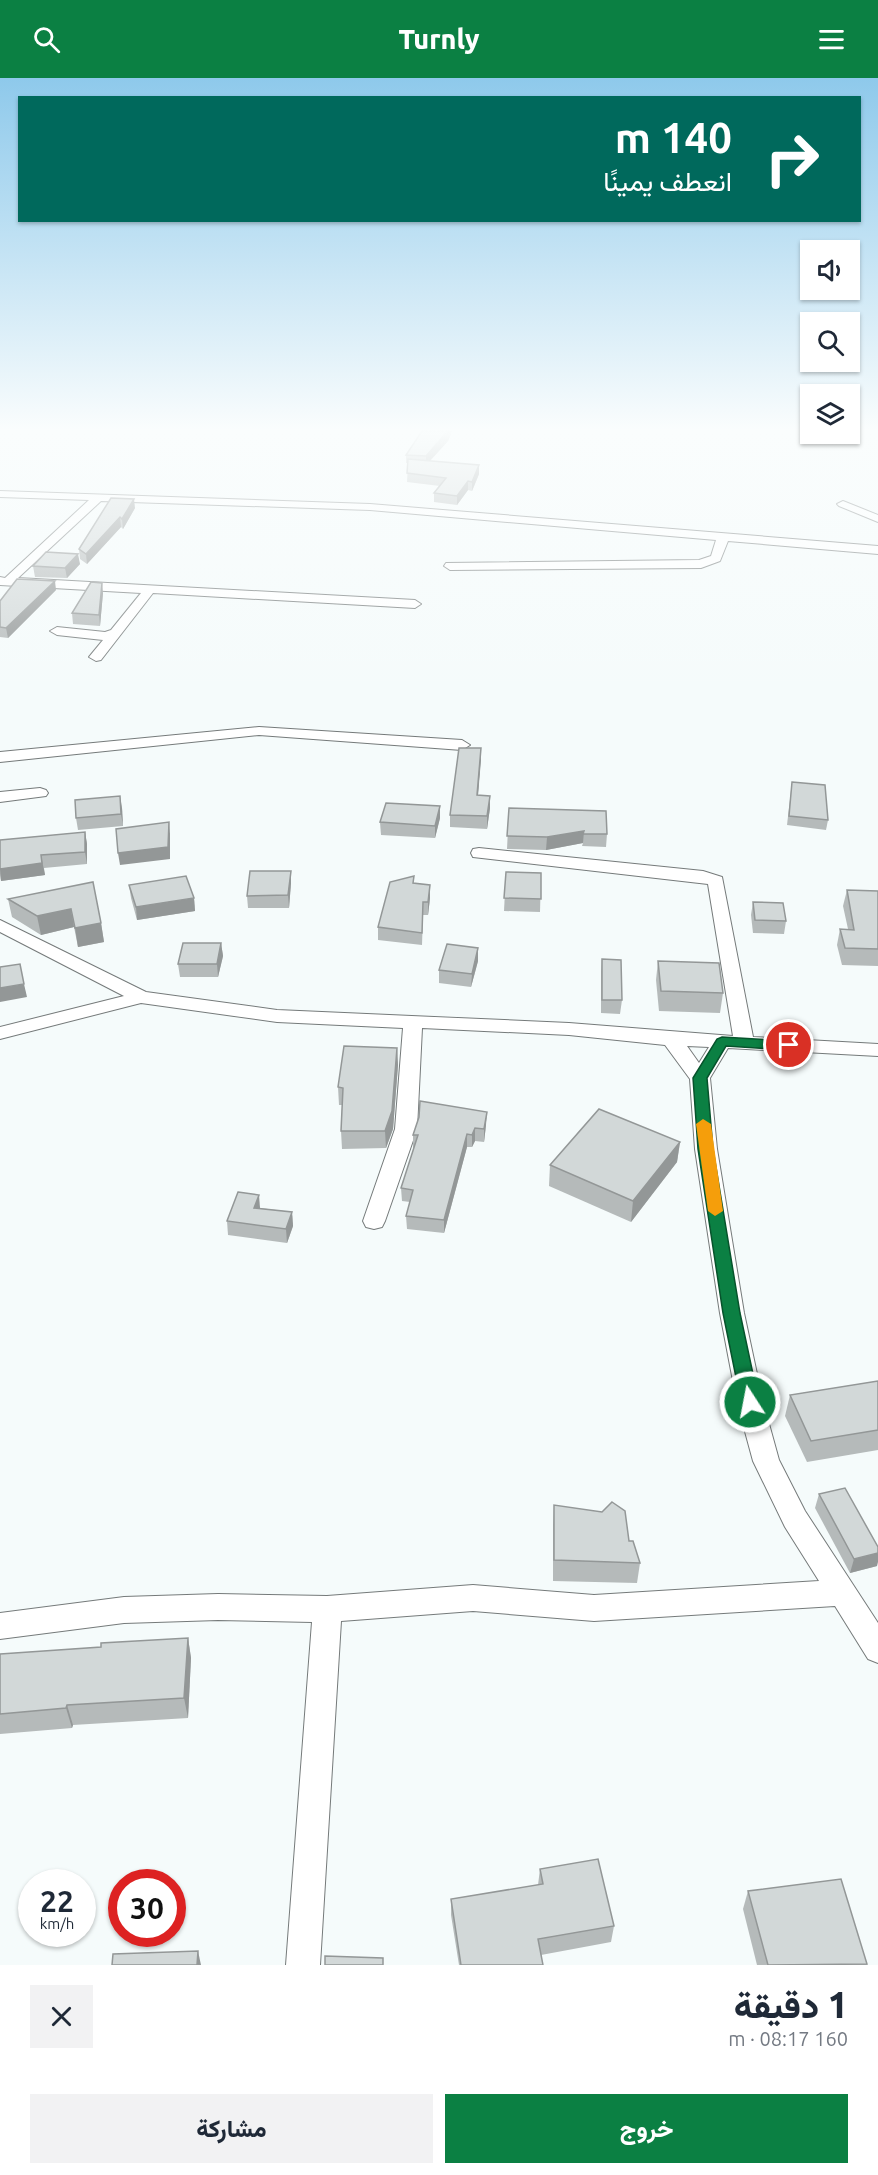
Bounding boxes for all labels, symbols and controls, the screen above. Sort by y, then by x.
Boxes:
icon: search [30,23,63,56]
icon: menu [815,23,848,56]
text: Turnly [399,24,479,54]
text: 140 m [615,114,732,161]
icon: right [753,120,831,198]
text: انعطف يمينًا [603,166,732,196]
map controls [800,240,860,444]
button: sound [800,240,860,300]
button: search [800,312,860,372]
button: layers [800,384,860,444]
pin [763,1019,814,1070]
icon: arrive [772,1028,805,1061]
position arrow [718,1370,782,1434]
speed limit sign: 30 [108,1869,186,1947]
text: 22 [40,1884,74,1918]
text: km/h [40,1915,74,1932]
text: 1 دقيقة [734,1984,848,2025]
button: close [30,1985,93,2048]
text: 160 m · 08:17 [728,2027,848,2050]
button: مشاركة [30,2094,433,2163]
button: خروج [445,2094,848,2163]

